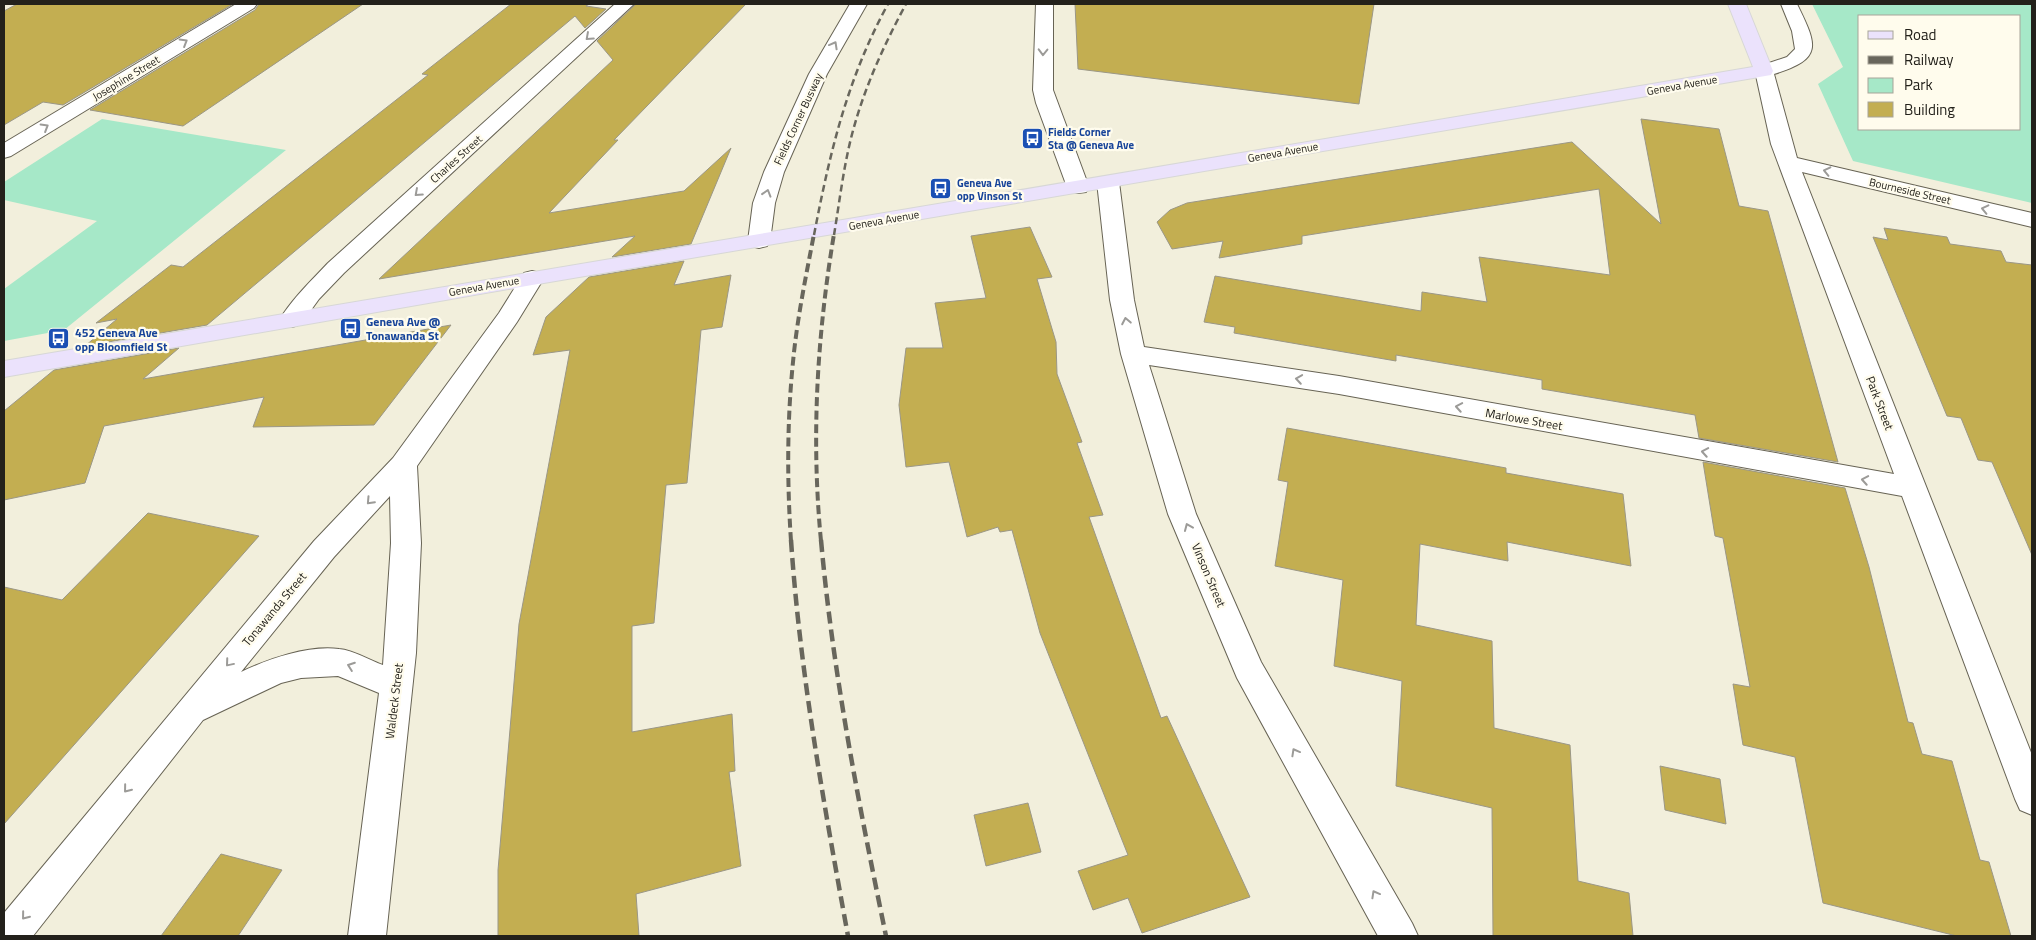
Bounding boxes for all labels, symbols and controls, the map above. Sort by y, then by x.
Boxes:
legend [1858,15,2021,130]
text: Road [1904,23,1936,46]
one-way arrow [586,31,595,40]
one-way arrow [179,39,188,49]
one-way arrow [827,41,837,50]
text: Railway [1904,48,1954,71]
one-way arrow [1038,49,1048,57]
street label: Josephine Street [89,52,163,104]
street label: Fields Corner Busway [770,70,827,168]
street label: Geneva Avenue [1646,71,1719,99]
text: Park [1904,73,1933,96]
text: Building [1904,98,1955,121]
one-way arrow [40,123,49,133]
place label: Fields Corner Sta @ Geneva Ave [1048,124,1134,153]
bus stop icon: Fields Corner Sta @ Geneva Ave [1020,126,1044,150]
street label: Charles Street [426,131,486,187]
street label: Geneva Avenue [1247,138,1320,166]
one-way arrow [1823,167,1831,177]
street label: Bourneside Street [1868,174,1953,208]
place label: Geneva Ave opp Vinson St [957,175,1022,204]
bus stop icon: Geneva Ave opp Vinson St [929,177,953,201]
one-way arrow [414,187,423,196]
one-way arrow [761,189,771,197]
one-way arrow [1980,204,1989,215]
street label: Geneva Avenue [848,206,921,234]
street label: Geneva Avenue [448,272,521,300]
place label: Geneva Ave @ Tonawanda St [366,312,441,345]
bus stop icon: Geneva Ave @ Tonawanda St [338,316,362,340]
one-way arrow [1122,317,1132,326]
place label: 452 Geneva Ave opp Bloomfield St [75,323,168,356]
bus stop icon: 452 Geneva Ave opp Bloomfield St [47,327,71,351]
street label: Park Street [1861,373,1899,434]
one-way arrow [1295,375,1303,385]
one-way arrow [1455,403,1463,413]
street label: Marlowe Street [1484,403,1565,435]
one-way arrow [1701,447,1709,457]
one-way arrow [1861,476,1869,486]
one-way arrow [367,495,376,504]
one-way arrow [1183,523,1194,532]
street label: Vinson Street [1187,540,1231,611]
street label: Tonawanda Street [237,567,311,650]
one-way arrow [226,657,234,666]
street label: Waldeck Street [380,661,408,740]
one-way arrow [347,662,356,672]
one-way arrow [1292,749,1302,758]
one-way arrow [123,784,132,793]
one-way arrow [1371,890,1381,899]
one-way arrow [23,910,31,919]

